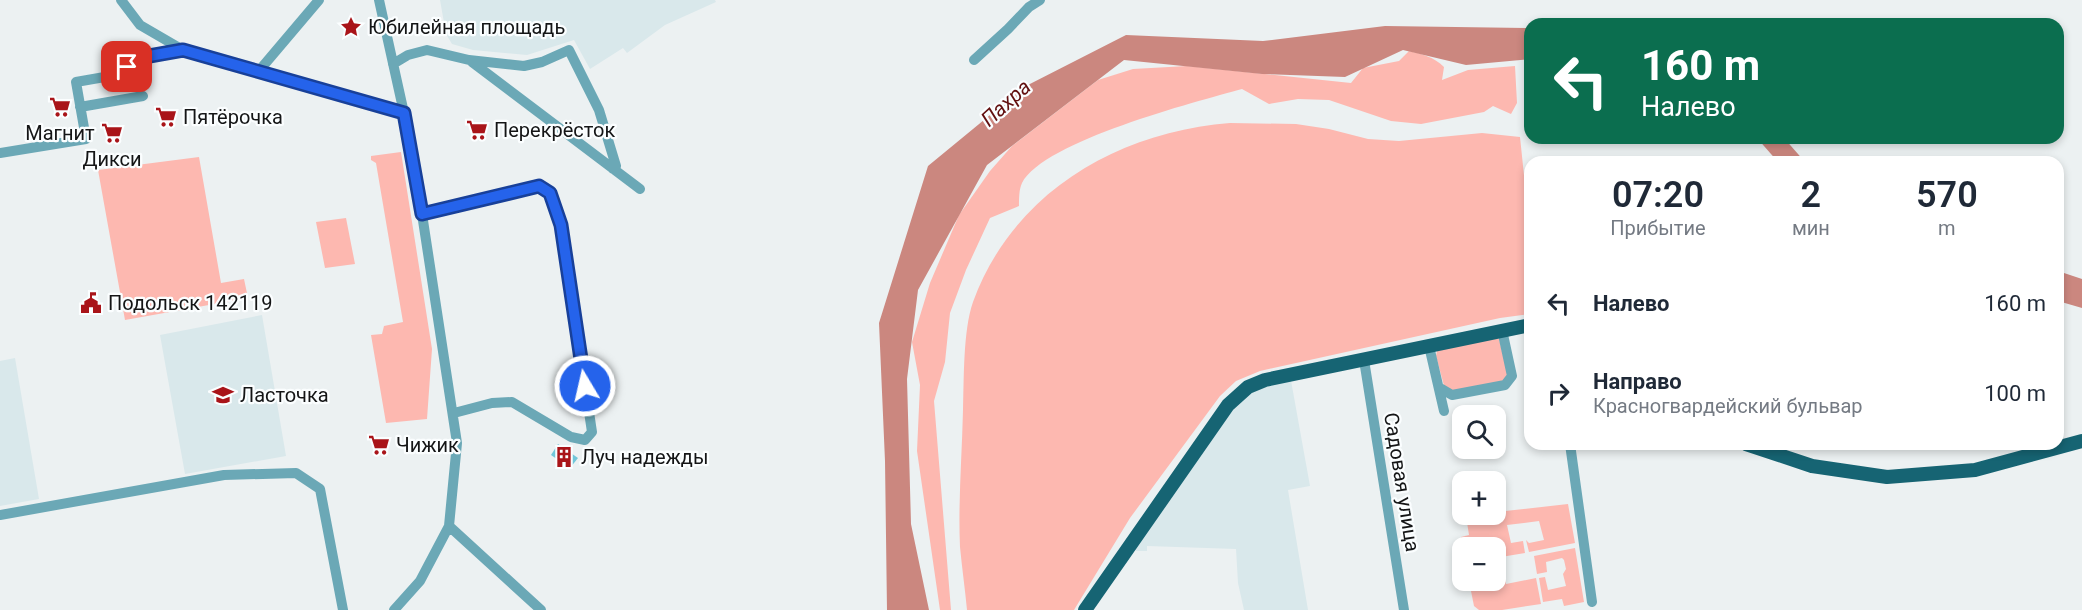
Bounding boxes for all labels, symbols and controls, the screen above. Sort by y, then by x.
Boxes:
place icon: Юбилейная площадь [339,15,363,39]
place label: Юбилейная площадь [368,15,565,39]
pin [101,41,152,92]
text: 160 m [1641,41,1760,90]
icon: left [1542,42,1620,120]
icon: arrive [110,50,143,83]
water label: Пахра [976,75,1036,131]
text: Налево [1641,91,1736,123]
supermarket icon: Магнит [48,95,72,119]
supermarket icon: Пятёрочка [154,105,178,129]
place label: Пятёрочка [183,105,283,129]
supermarket icon: Перекрёсток [465,118,489,142]
place label: Перекрёсток [494,118,615,142]
place label: Магнит [25,121,95,145]
supermarket icon: Дикси [100,121,124,145]
place label: Дикси [82,147,142,171]
text: 07:20 [1612,174,1704,216]
text: 2 [1801,174,1821,216]
text: 570 [1916,174,1978,216]
text: Прибытие [1610,216,1706,240]
text: мин [1792,216,1830,240]
text: m [1938,216,1956,240]
icon: left [1542,287,1575,320]
public building icon: Подольск 142119 [79,291,103,315]
place label: Подольск 142119 [108,291,272,315]
text: Налево [1593,291,1670,316]
text: 160 m [1984,291,2046,316]
position arrow [553,354,617,418]
text: Направо [1593,369,1682,394]
icon: right [1542,377,1575,410]
text: 100 m [1984,381,2046,406]
school or university icon: Ласточка [211,383,235,407]
place label: Ласточка [240,383,329,407]
text: Красногвардейский бульвар [1593,394,1863,418]
map controls [1452,405,1506,591]
button: search [1452,405,1506,459]
street label: Садовая улица [1379,411,1425,553]
supermarket icon: Чижик [367,433,391,457]
place label: Чижик [396,433,459,457]
building icon: Луч надежды [552,445,576,469]
place label: Луч надежды [581,445,708,469]
button: + [1452,471,1506,525]
button: − [1452,537,1506,591]

